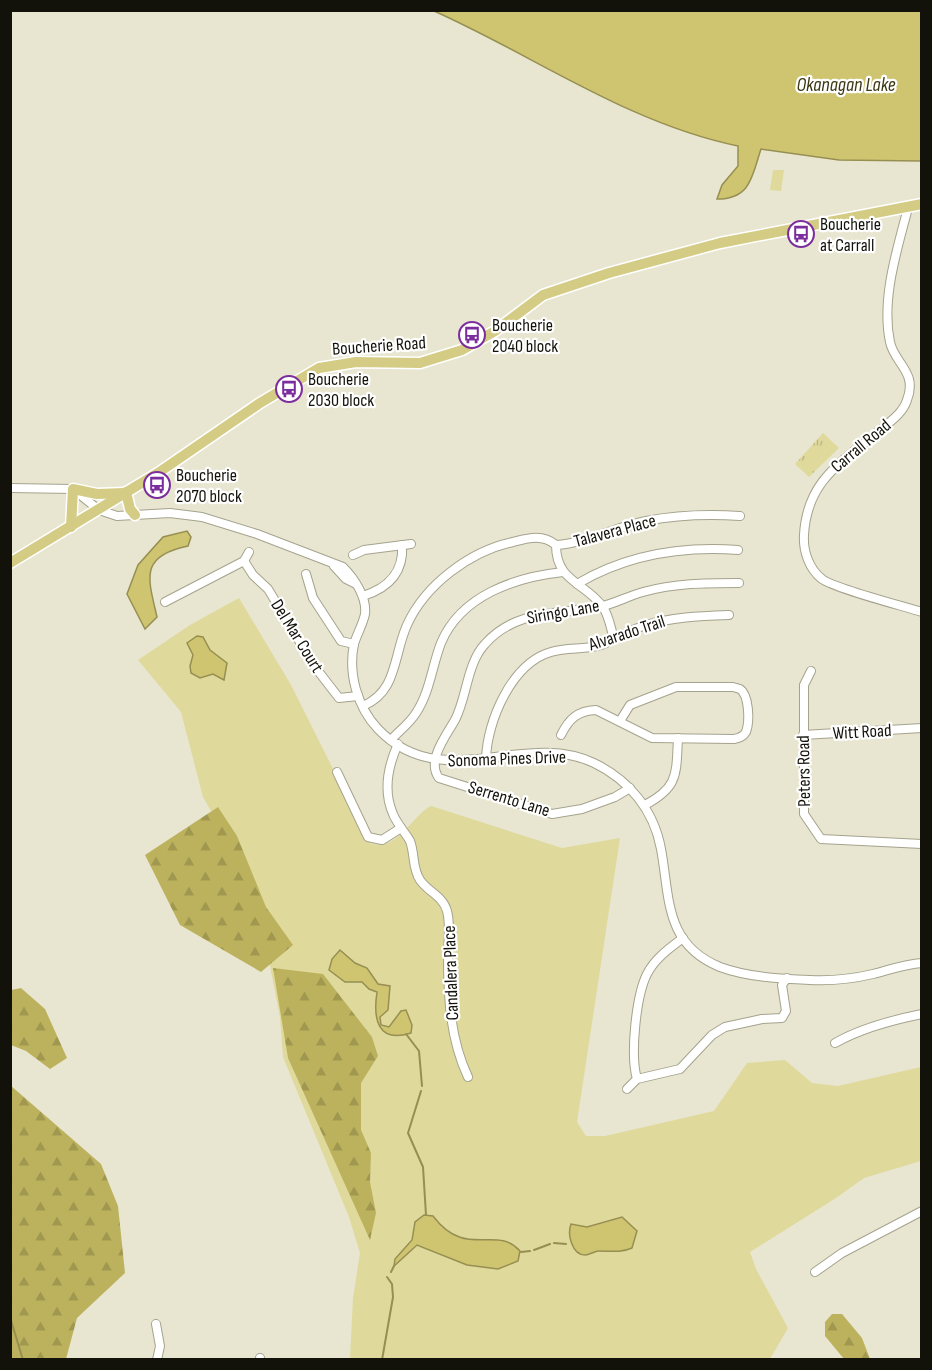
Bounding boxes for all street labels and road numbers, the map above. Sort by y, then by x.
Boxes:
street label: Boucherie Road [332,332,426,360]
street label: Carrall Road [827,415,895,477]
street label: Talavera Place [572,510,658,552]
street label: Siringo Lane [525,595,601,629]
street label: Del Mar Court [266,596,328,677]
street label: Alvarado Trail [585,611,668,656]
street label: Witt Road [832,720,892,744]
street label: Peters Road [793,735,815,807]
street label: Sonoma Pines Drive [447,746,567,772]
street label: Serrento Lane [466,777,552,821]
street label: Candalera Place [439,925,463,1021]

